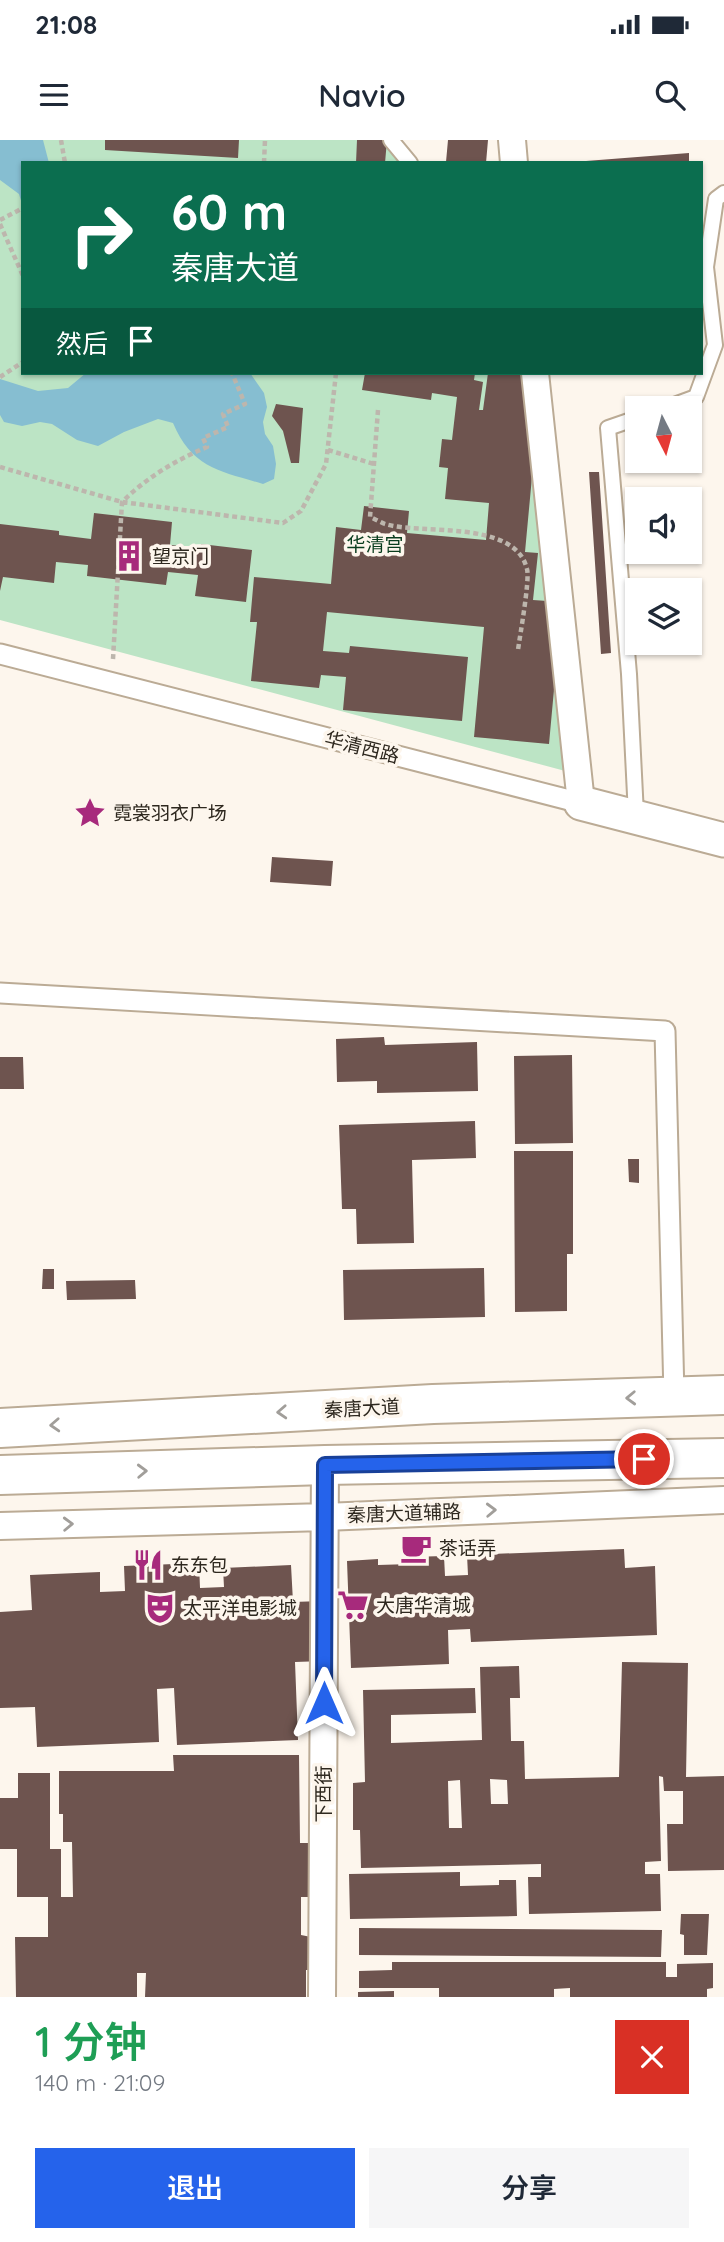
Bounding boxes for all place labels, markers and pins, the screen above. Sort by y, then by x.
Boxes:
building icon: 望京门 [112,539,146,573]
place label: 望京门 [152,544,209,568]
place icon: 霓裳羽衣广场 [73,796,107,830]
place label: 霓裳羽衣广场 [113,801,227,825]
pin [614,1429,674,1489]
cafe icon: 茶话弄 [399,1531,433,1565]
place label: 茶话弄 [439,1536,496,1560]
restaurant icon: 东东包 [131,1548,165,1582]
place label: 东东包 [171,1553,228,1577]
supermarket icon: 大唐华清城 [336,1588,370,1622]
theatre icon: 太平洋电影城 [143,1591,177,1625]
place label: 大唐华清城 [376,1593,471,1617]
place label: 太平洋电影城 [183,1596,297,1620]

